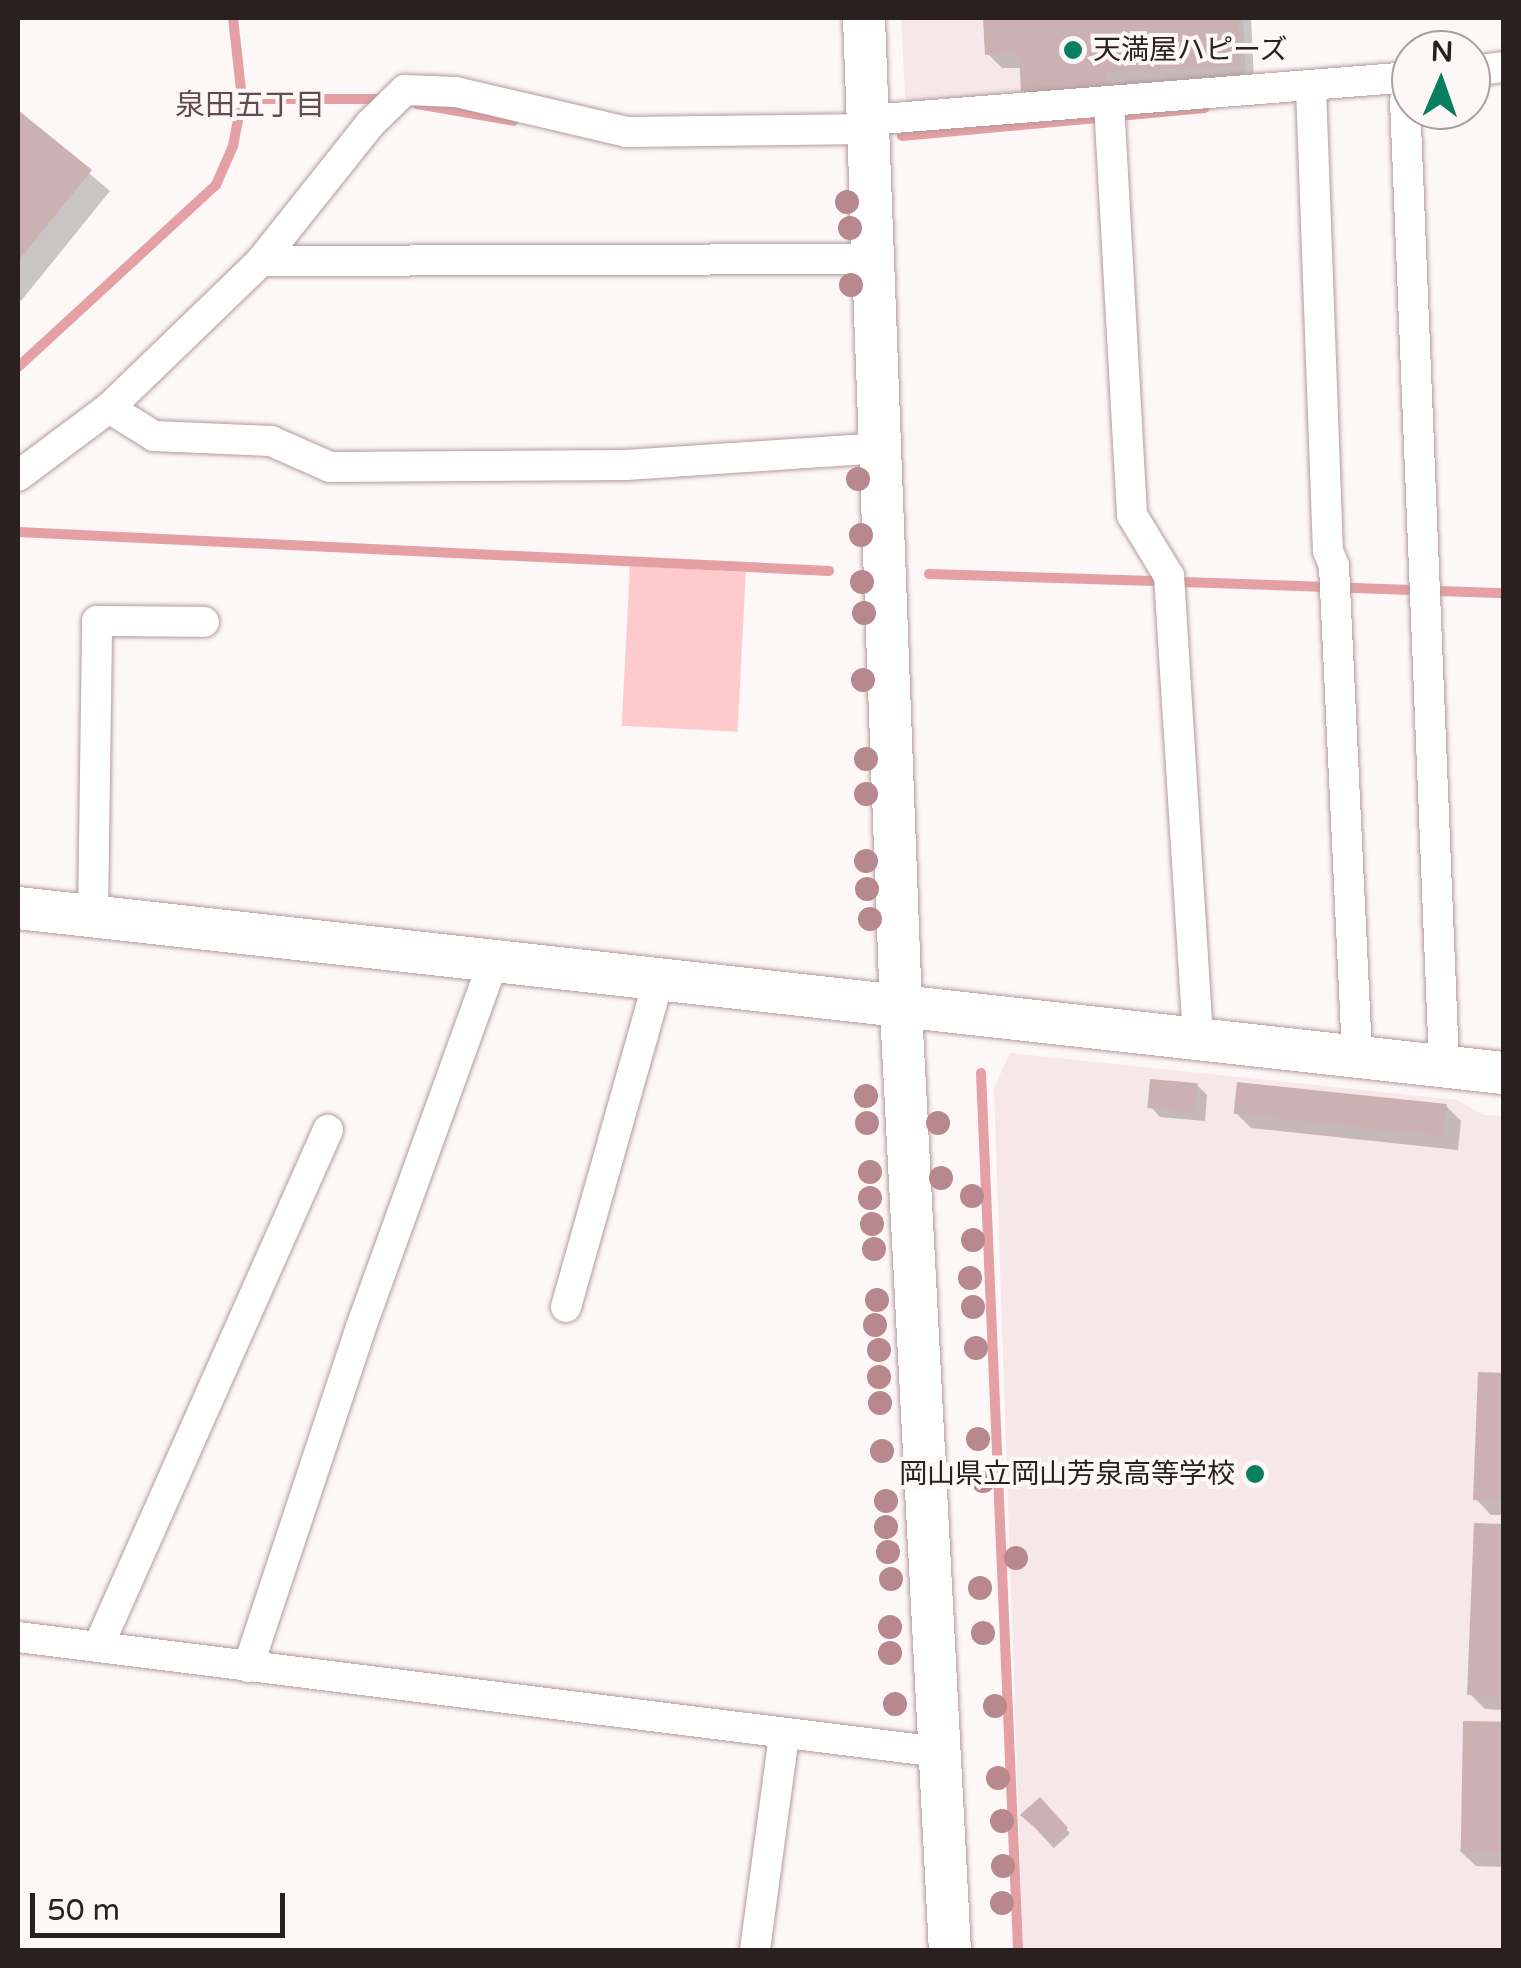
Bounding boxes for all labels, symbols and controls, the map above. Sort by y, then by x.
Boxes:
north arrow [1391,30,1491,130]
place label: 天満屋ハピーズ [1093,33,1289,67]
text: N [1430,35,1454,69]
marker: 天満屋ハピーズ [1062,39,1084,61]
district label: 泉田五丁目 [175,88,325,124]
place label: 岡山県立岡山芳泉高等学校 [899,1457,1235,1491]
marker: 岡山県立岡山芳泉高等学校 [1244,1463,1266,1485]
scale bar [35,1873,290,1935]
text: 50 m [47,1892,120,1929]

